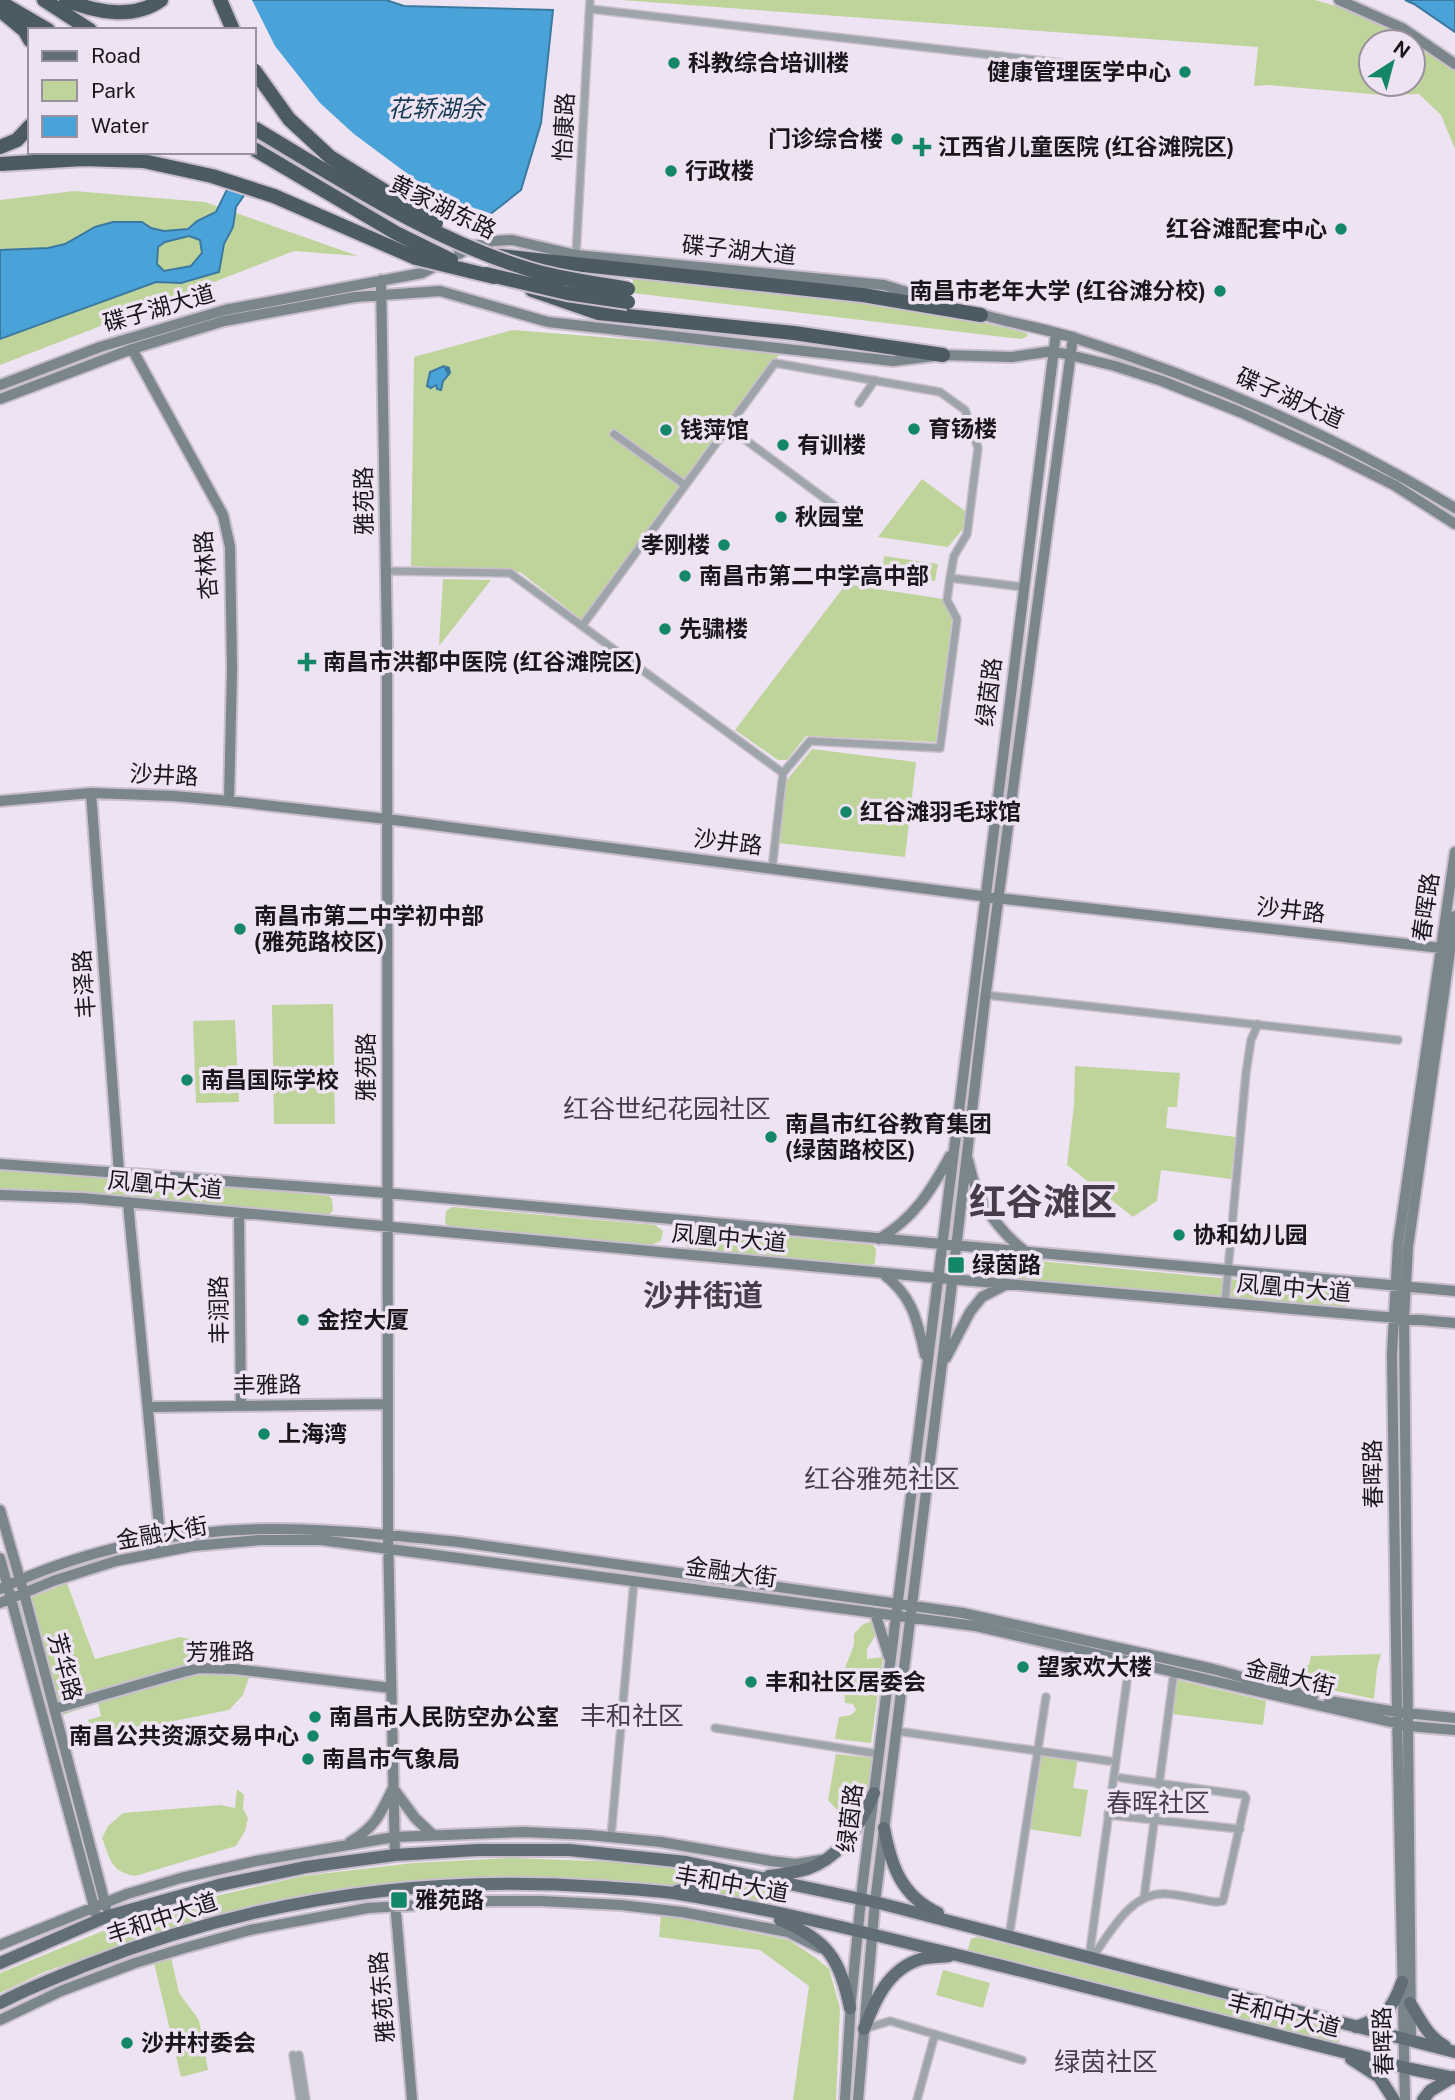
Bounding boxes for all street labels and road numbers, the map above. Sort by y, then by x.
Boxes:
street label: 怡康路 [548,92,579,162]
street label: 黄家湖东路 [386,169,501,244]
street label: 碟子湖大道 [680,230,798,269]
street label: 碟子湖大道 [100,279,218,336]
street label: 碟子湖大道 [1232,362,1348,433]
street label: 雅苑路 [349,466,378,536]
street label: 杏林路 [189,529,222,601]
street label: 绿茵路 [971,656,1006,728]
street label: 沙井路 [129,759,199,790]
street label: 沙井路 [692,824,764,859]
street label: 春晖路 [1407,871,1444,943]
street label: 沙井路 [1255,892,1327,927]
street label: 丰泽路 [68,949,99,1019]
street label: 雅苑路 [352,1033,379,1102]
street label: 凤凰中大道 [107,1166,224,1203]
street label: 凤凰中大道 [671,1219,788,1256]
street label: 凤凰中大道 [1236,1269,1353,1306]
street label: 丰润路 [204,1275,233,1345]
street label: 丰雅路 [232,1370,302,1399]
street label: 春晖路 [1358,1439,1387,1509]
street label: 金融大街 [114,1511,210,1554]
street label: 金融大街 [684,1552,779,1591]
street label: 芳华路 [44,1630,87,1704]
street label: 芳雅路 [185,1637,255,1666]
street label: 金融大街 [1242,1653,1338,1700]
street label: 绿茵路 [832,1782,867,1854]
street label: 丰和中大道 [673,1860,791,1907]
street label: 丰和中大道 [103,1887,221,1948]
street label: 雅苑东路 [364,1950,399,2044]
street label: 丰和中大道 [1225,1988,1343,2042]
street label: 春晖路 [1368,2006,1397,2076]

